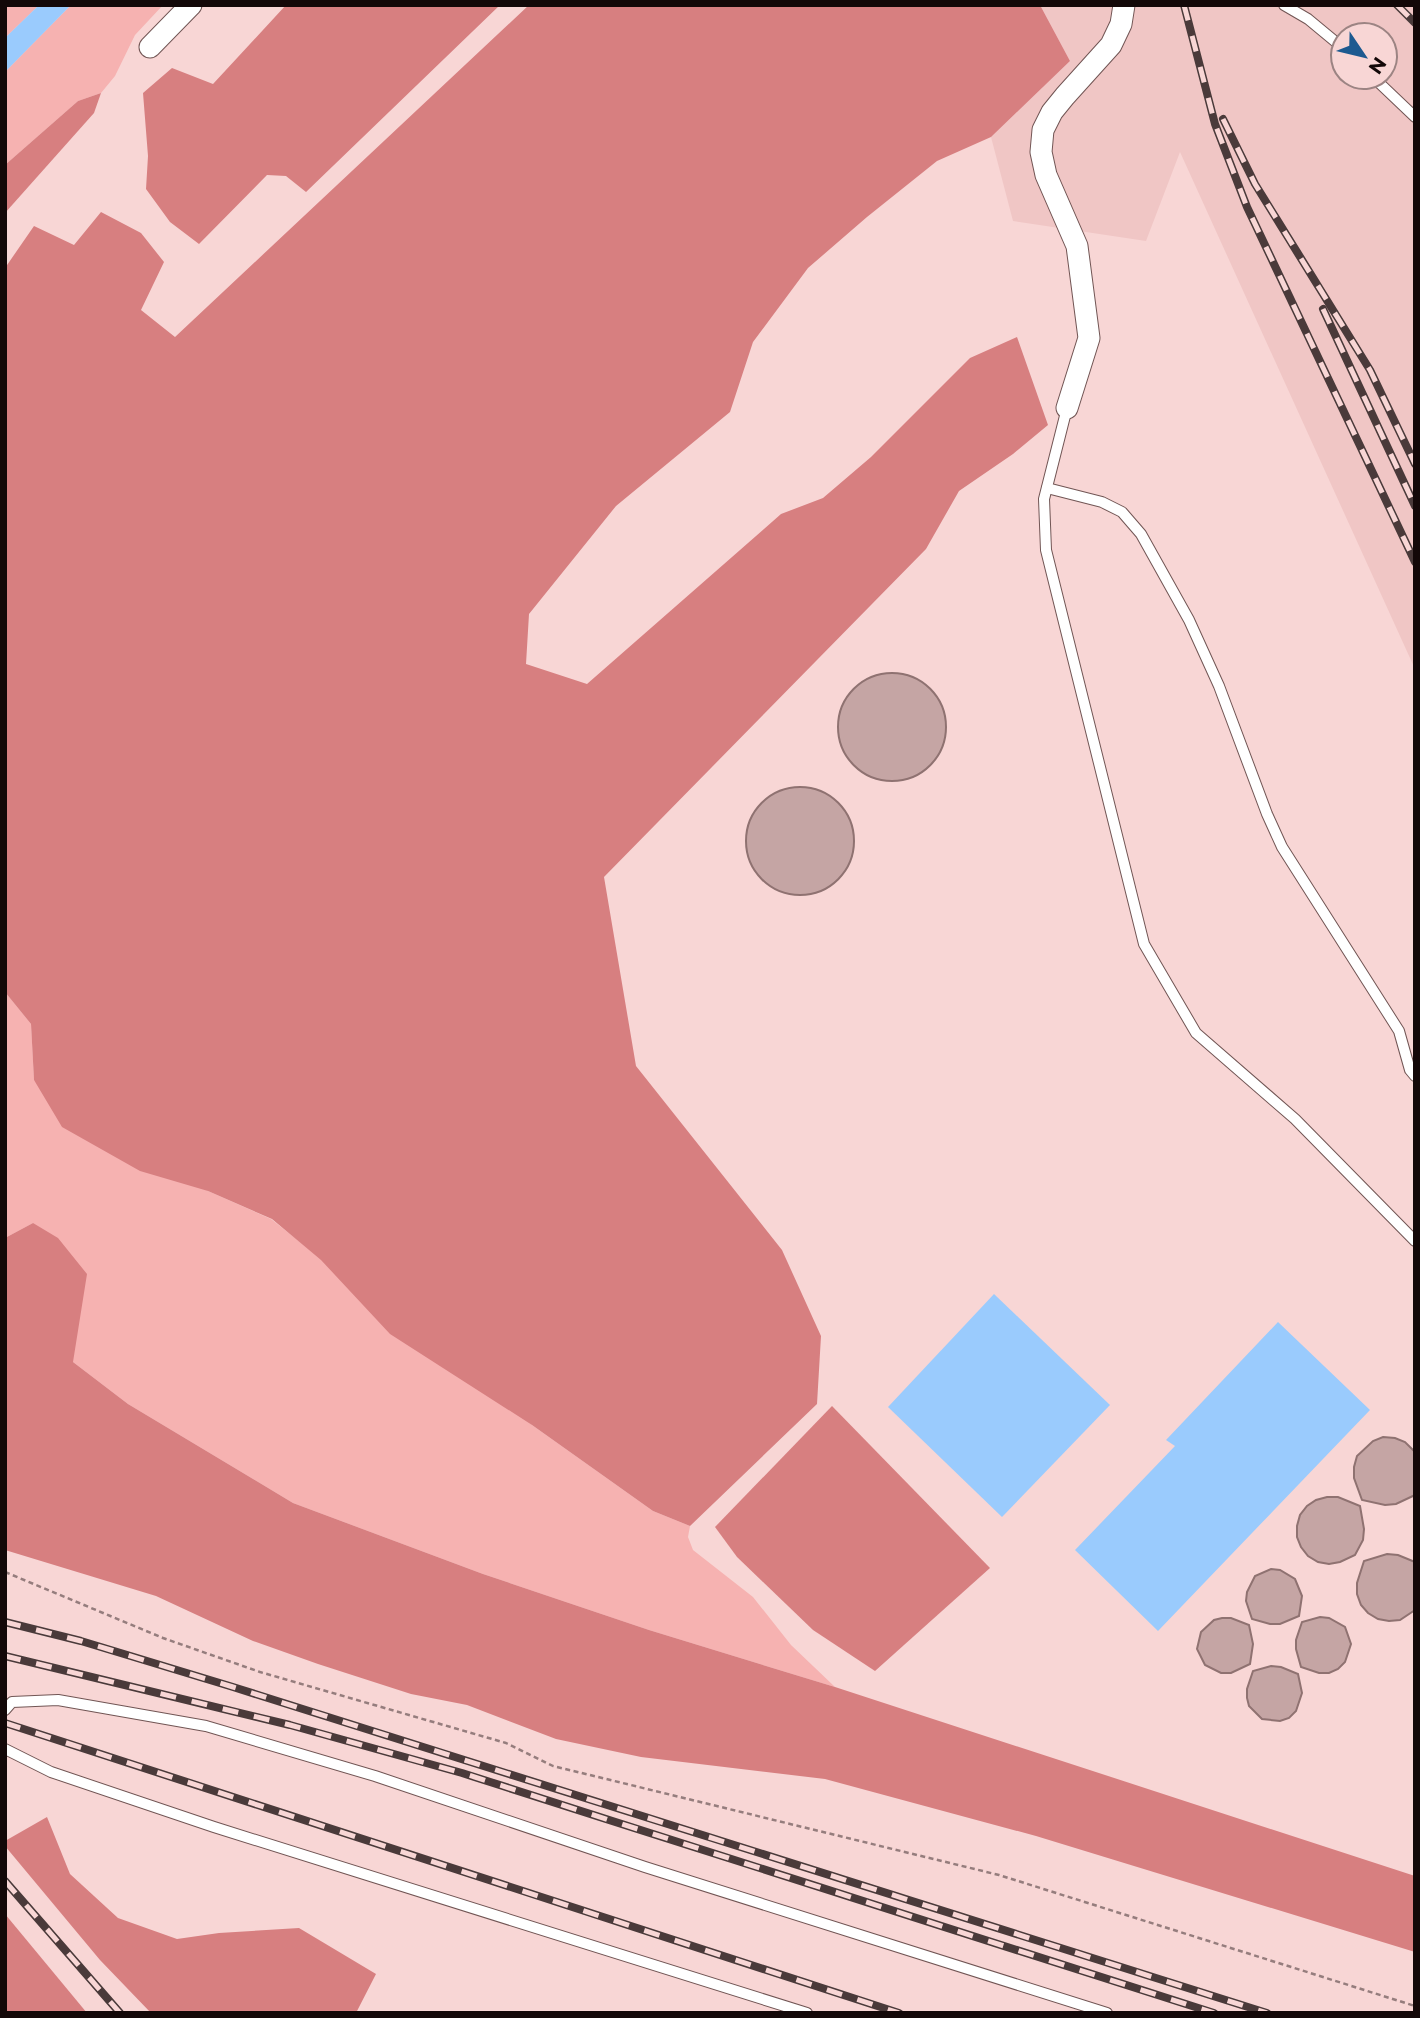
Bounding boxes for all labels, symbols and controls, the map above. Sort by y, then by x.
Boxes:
north arrow [1329,21,1399,91]
text: N [1364,53,1391,78]

